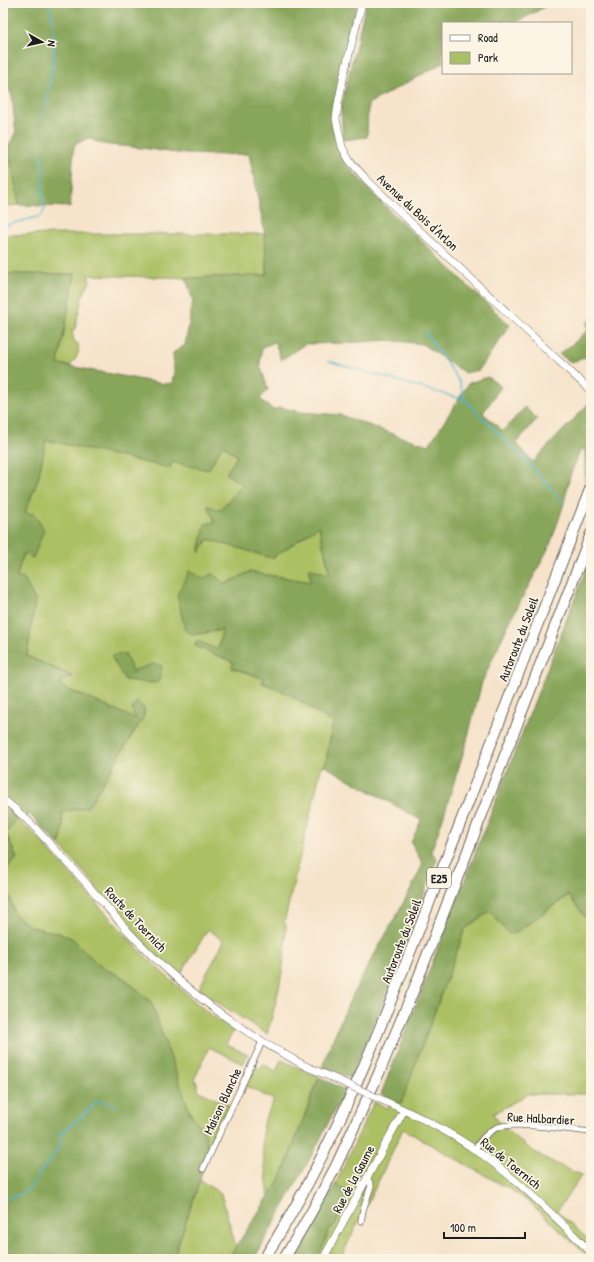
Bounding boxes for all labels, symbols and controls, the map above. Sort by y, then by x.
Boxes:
north arrow [22,22,62,62]
legend [442,22,572,74]
text: Road [478,29,498,46]
text: N [45,40,59,47]
text: Park [478,49,498,66]
street label: Avenue du Bois d'Arlon [373,170,463,254]
street label: Autoroute du Soleil [494,594,543,684]
road number: E25 [427,868,451,888]
street label: Route de Toernich [101,883,171,956]
street label: Autoroute du Soleil [377,896,426,986]
street label: Maison Blanche [199,1065,245,1137]
street label: Rue Halbardier [507,1107,575,1129]
street label: Rue de Toernich [477,1133,546,1193]
street label: Rue de la Gaume [328,1142,378,1216]
scale bar [444,1214,525,1240]
text: 100 m [450,1219,476,1236]

